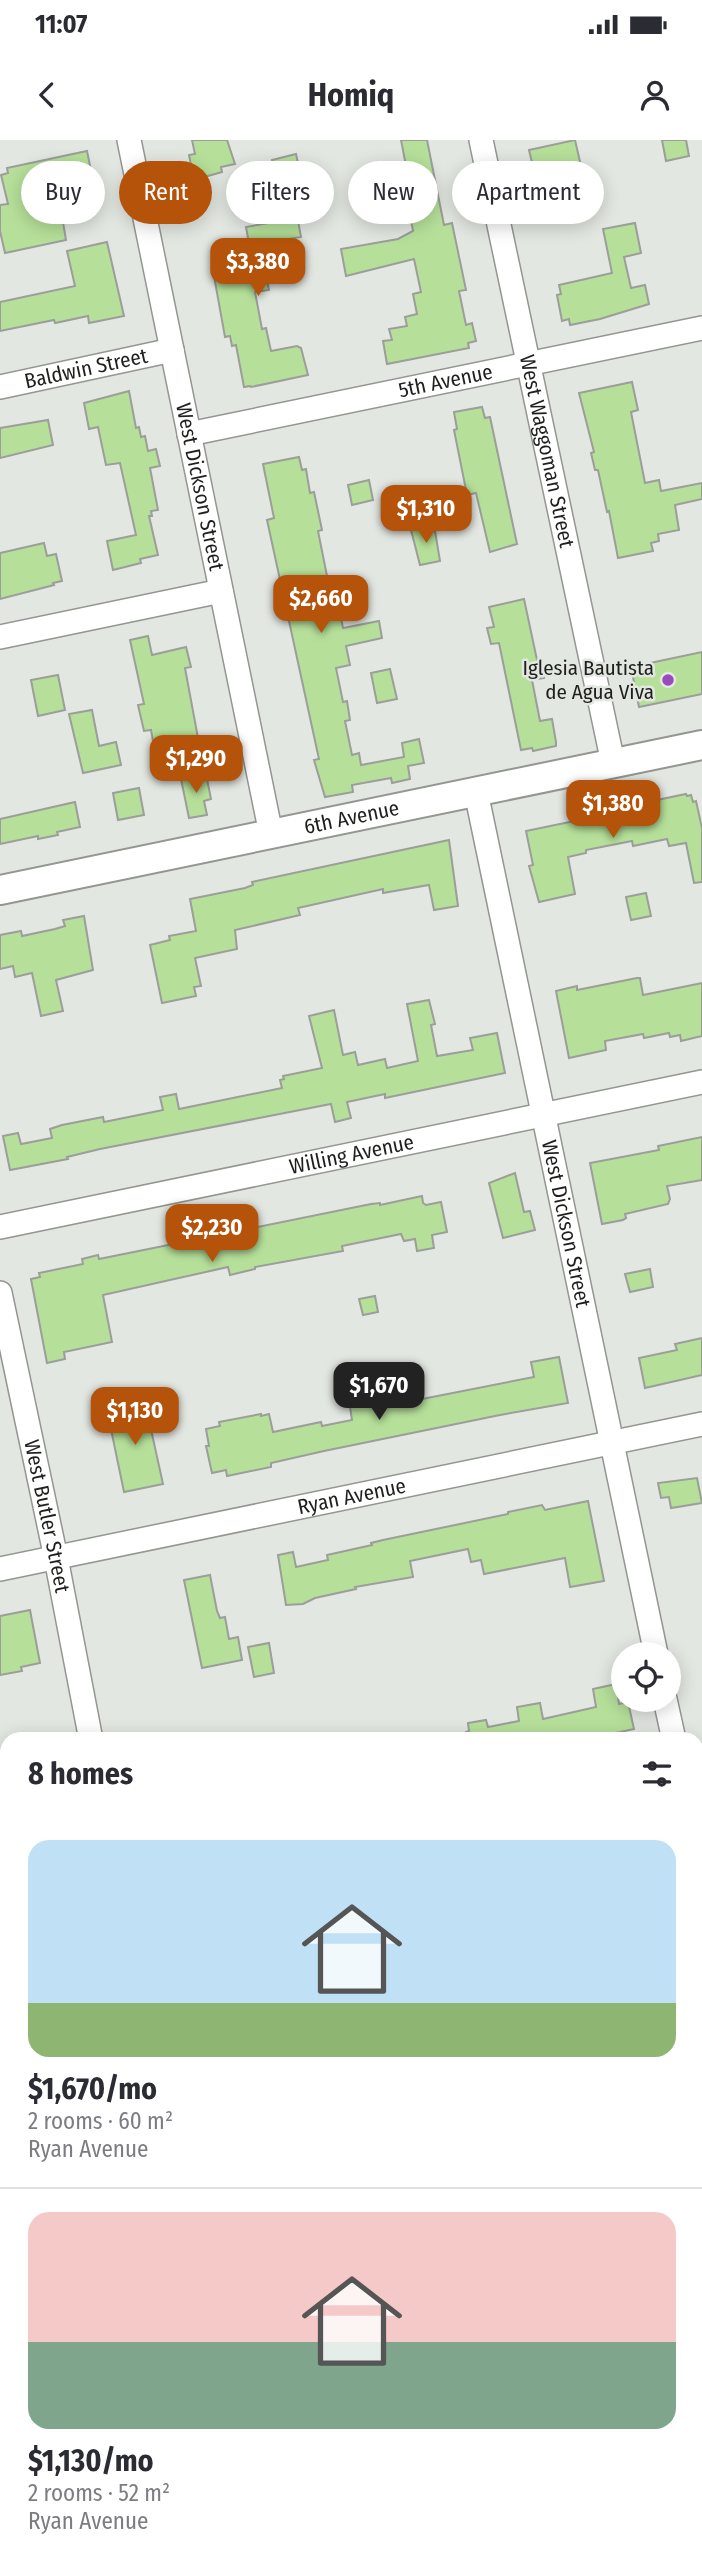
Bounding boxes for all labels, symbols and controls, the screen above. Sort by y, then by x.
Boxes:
text: 11:07 [35,9,87,40]
icon: back [28,76,66,114]
text: Homiq [308,76,394,114]
icon: person [636,76,674,114]
chip: Buy [21,161,105,224]
chip: Rent [119,161,212,224]
chip: Filters [226,161,334,224]
chip: New [348,161,438,224]
chip: Apartment [452,161,604,224]
pin: $3,380 [201,239,315,298]
text: $3,380 [226,247,290,275]
street label: Baldwin Street [22,343,150,394]
street label: West Waggoman Street [514,352,580,550]
street label: 5th Avenue [396,359,495,403]
street label: West Dickson Street [170,401,230,573]
pin: $1,310 [369,486,483,545]
text: $1,310 [397,494,455,522]
pin: $2,660 [264,575,378,635]
text: $2,660 [289,584,353,612]
place label: Iglesia Bautista de Agua Viva [522,655,654,705]
marker: Iglesia Bautista de Agua Viva [660,672,676,688]
pin: $1,290 [139,736,253,795]
text: $1,290 [166,744,226,772]
pin: $1,380 [556,780,670,840]
text: $1,380 [582,789,644,817]
street label: 6th Avenue [302,795,401,840]
street label: Willing Avenue [287,1129,416,1180]
street label: West Dickson Street [536,1138,596,1310]
pin: $2,230 [155,1204,269,1264]
text: $2,230 [181,1213,243,1241]
pin: $1,670 [322,1362,436,1422]
text: $1,670 [349,1371,409,1399]
pin: $1,130 [78,1388,192,1447]
text: $1,130 [107,1396,163,1424]
street label: West Butler Street [18,1437,75,1595]
street label: Ryan Avenue [295,1473,408,1520]
map controls [611,1642,681,1712]
button: locate [611,1642,681,1712]
icon: filters [638,1755,676,1793]
text: 8 homes [28,1756,133,1792]
icon: home [289,1886,415,2012]
text: $1,670/mo [28,2071,157,2107]
text: 2 rooms · 60 m² [28,2107,173,2135]
text: Ryan Avenue [28,2135,148,2163]
icon: home [289,2258,415,2384]
text: $1,130/mo [28,2443,154,2479]
text: 2 rooms · 52 m² [28,2479,170,2507]
text: Ryan Avenue [28,2507,148,2535]

